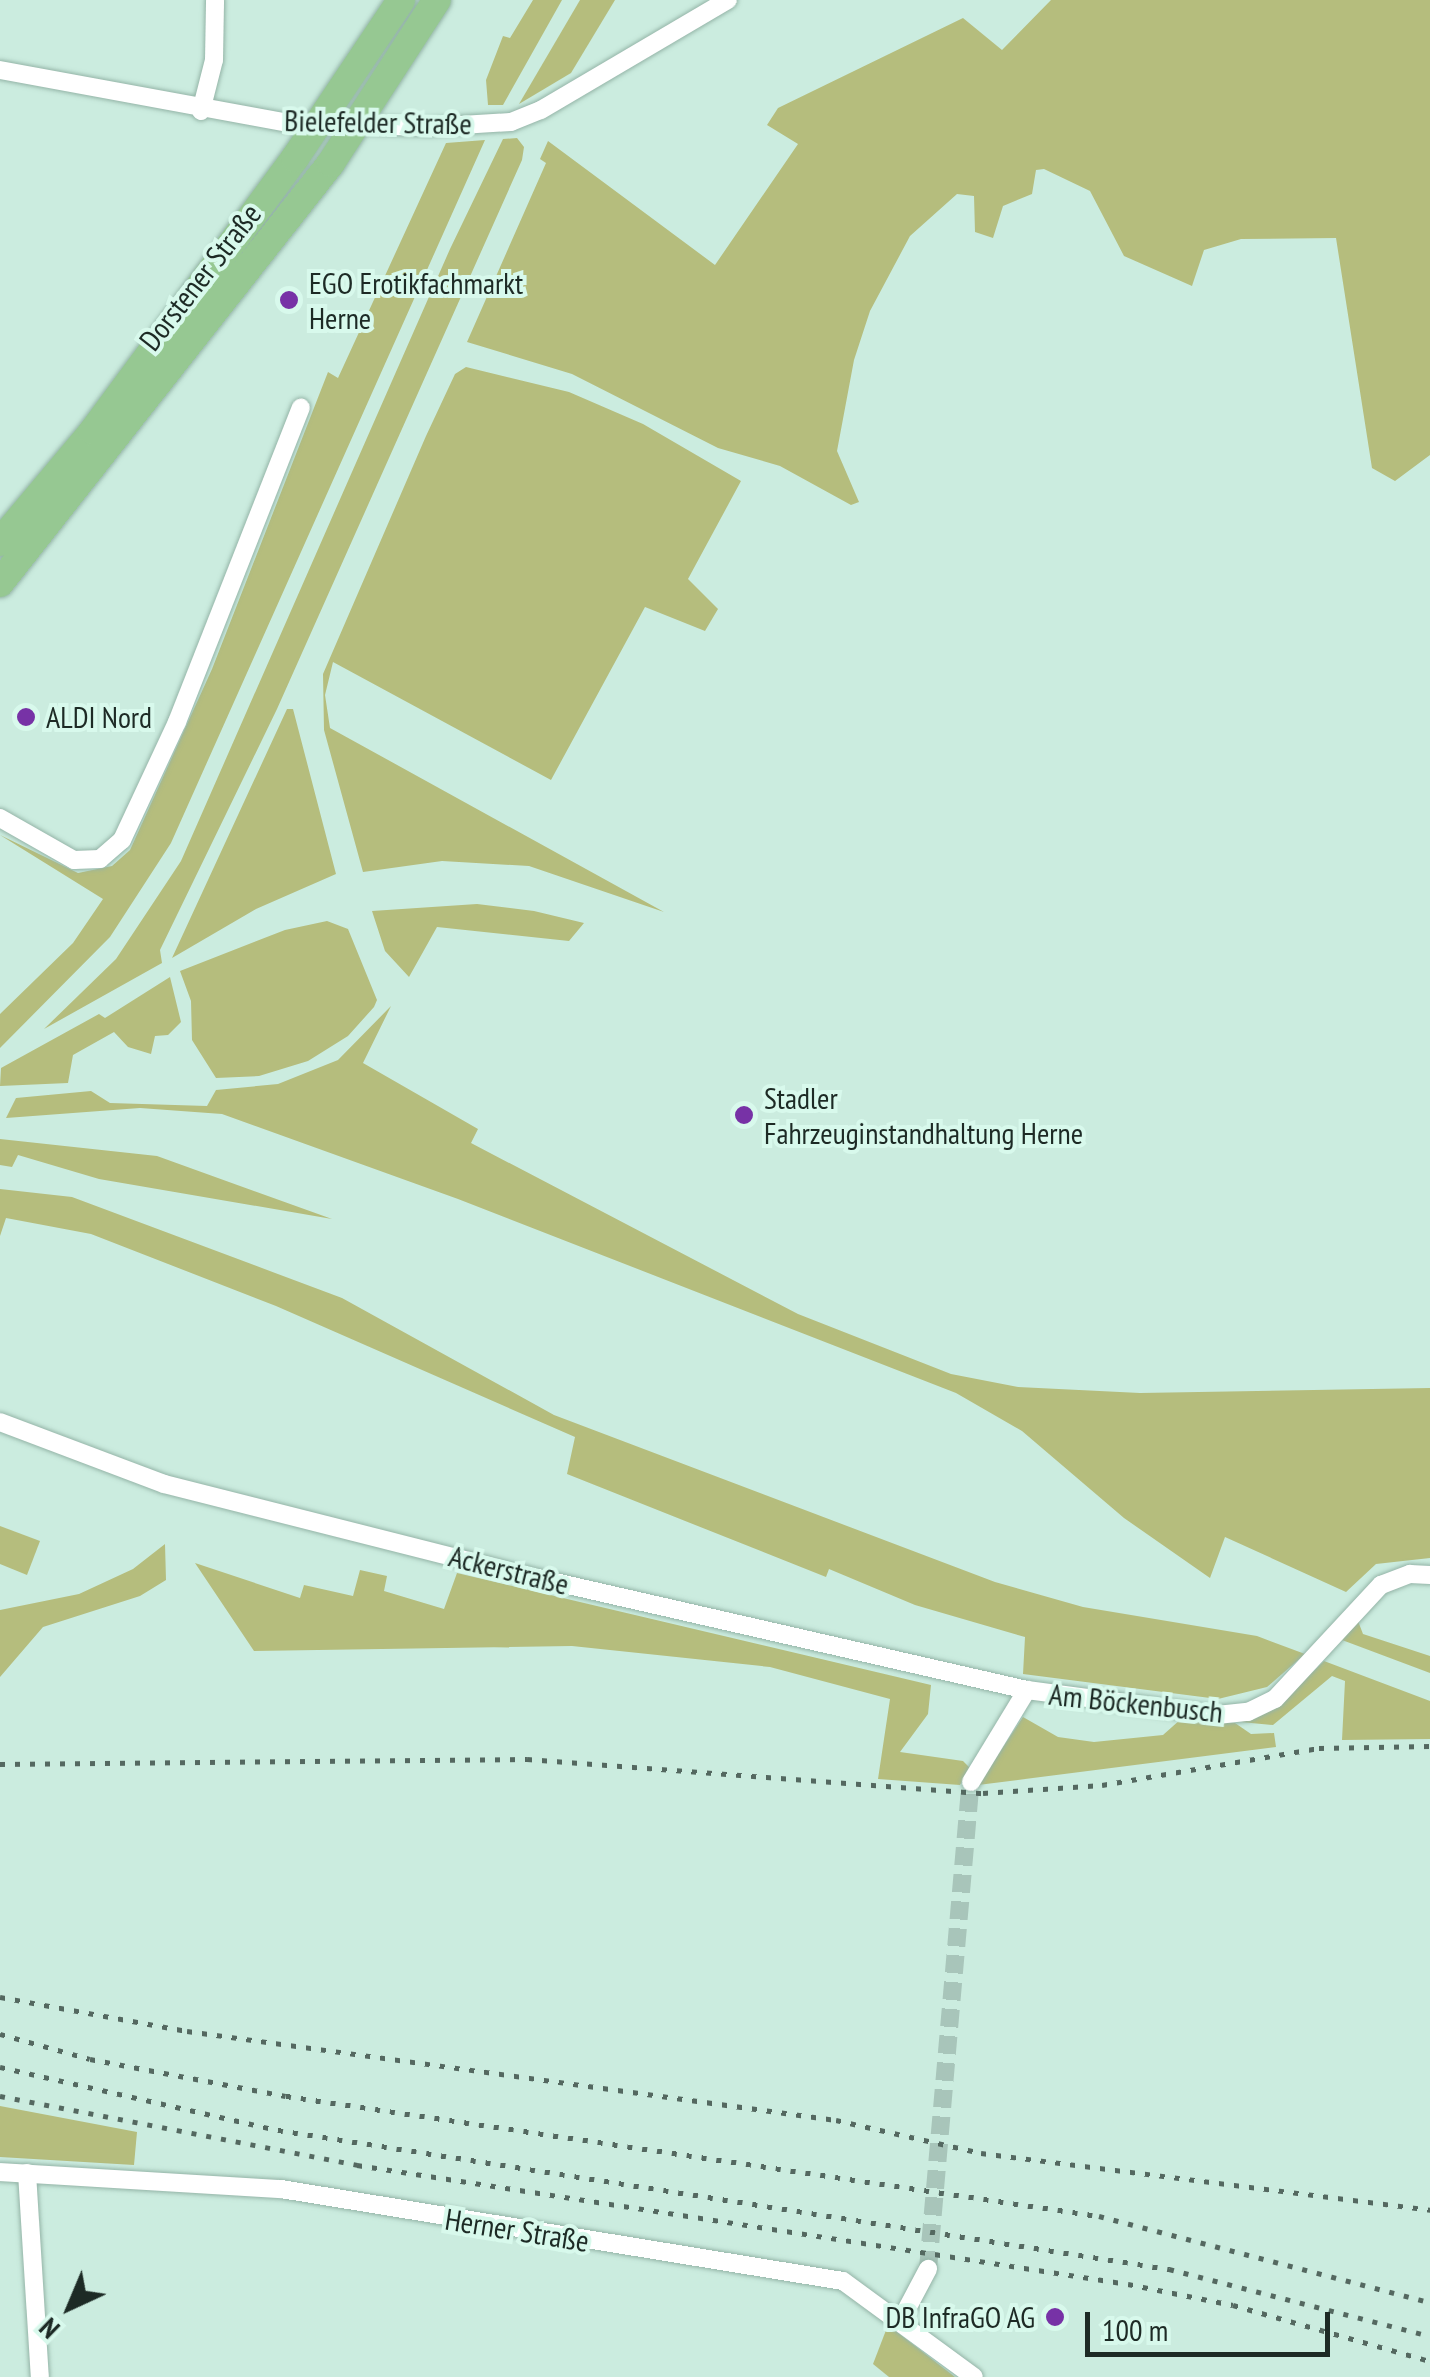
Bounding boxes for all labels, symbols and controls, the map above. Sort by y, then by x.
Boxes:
street label: Bielefelder Straße [284,102,472,142]
street label: Dorstener Straße [132,197,268,357]
place label: EGO Erotikfachmarkt Herne [309,265,523,336]
marker: EGO Erotikfachmarkt Herne [278,289,300,311]
place label: ALDI Nord [46,699,152,735]
marker: ALDI Nord [15,706,37,728]
place label: Stadler Fahrzeuginstandhaltung Herne [764,1080,1083,1150]
marker: Stadler Fahrzeuginstandhaltung Herne [733,1104,755,1126]
street label: Ackerstraße [445,1538,573,1602]
street label: Am Böckenbusch [1047,1676,1225,1730]
street label: Herner Straße [442,2201,592,2259]
north arrow [20,2257,120,2357]
scale bar [1090,2292,1335,2354]
place label: DB InfraGO AG [885,2299,1035,2335]
marker: DB InfraGO AG [1044,2306,1066,2328]
text: N [31,2310,67,2348]
text: 100 m [1102,2310,1168,2349]

